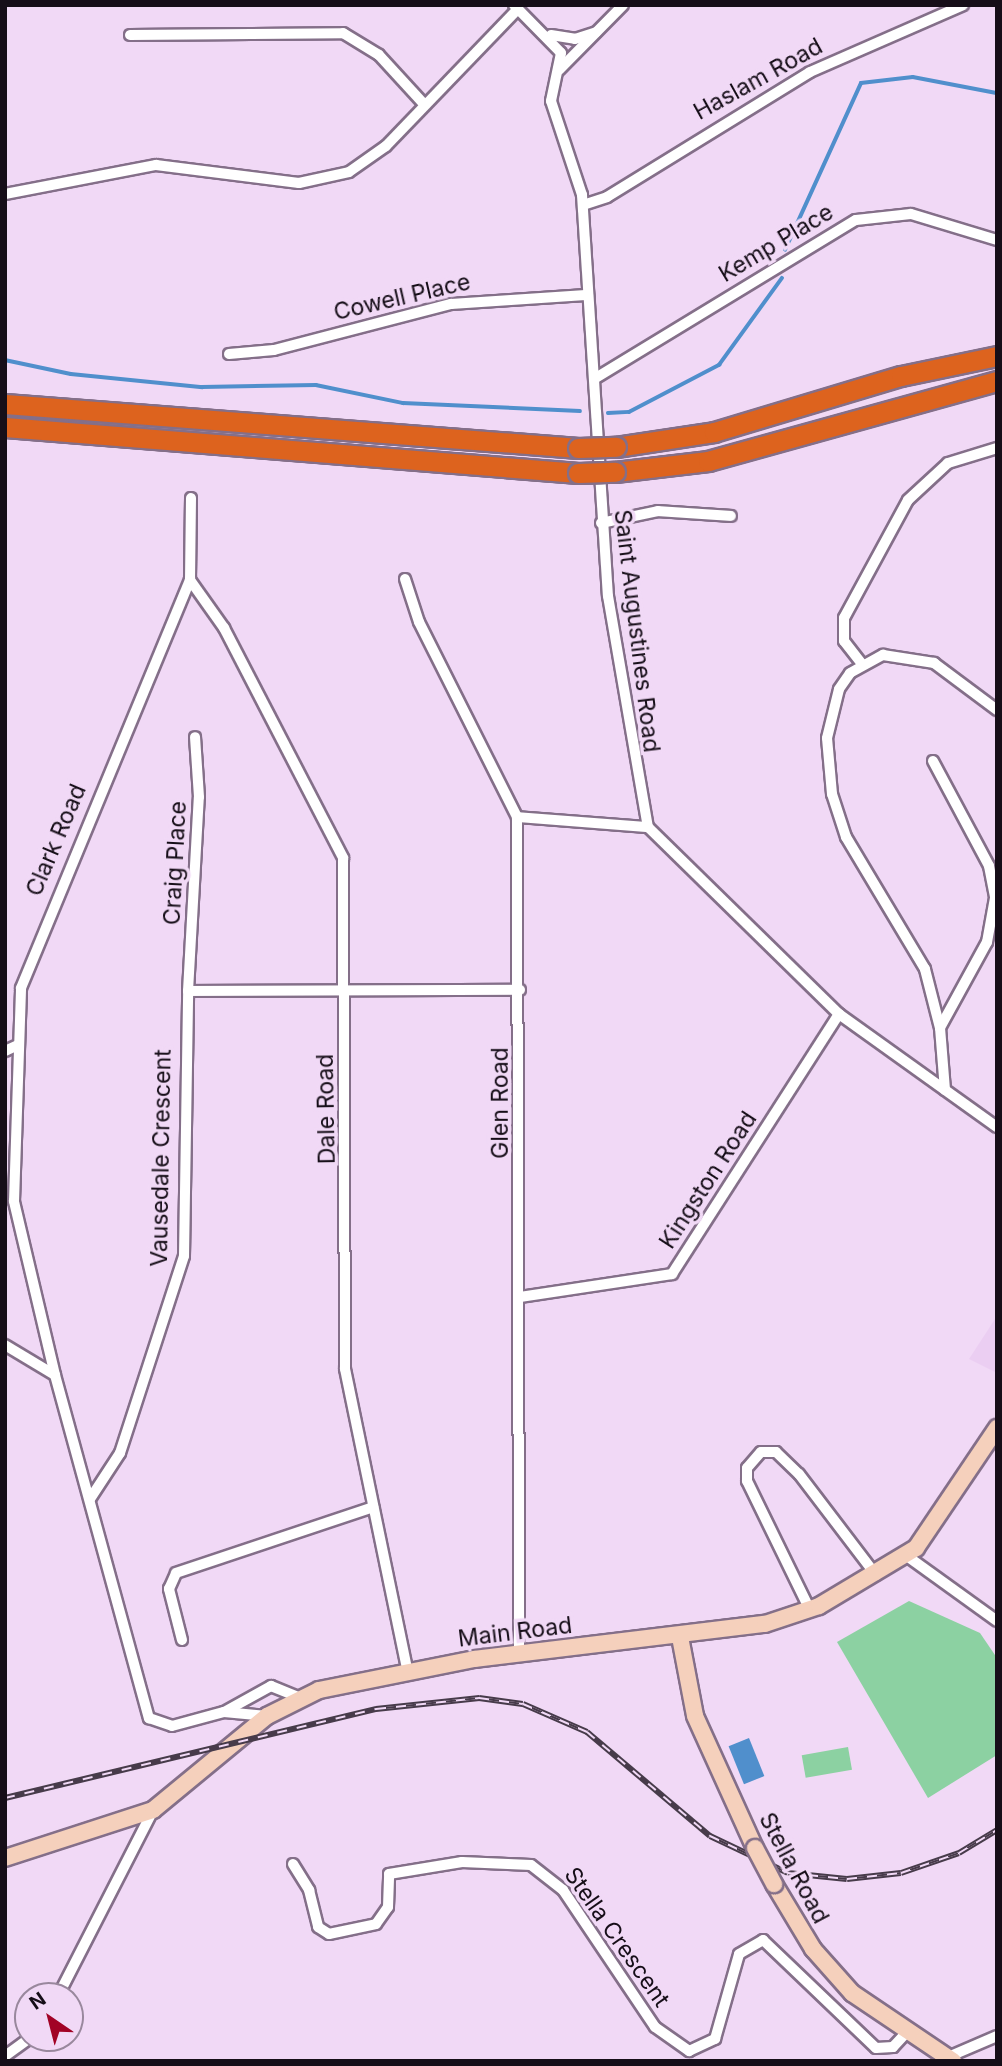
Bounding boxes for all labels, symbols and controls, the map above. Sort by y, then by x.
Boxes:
street label: Haslam Road [689,32,827,126]
street label: Kemp Place [714,198,838,288]
street label: Cowell Place [331,268,473,326]
street label: Saint Augustines Road [608,508,666,754]
street label: Clark Road [20,780,92,900]
street label: Craig Place [158,800,192,926]
street label: Glen Road [486,1047,514,1159]
street label: Vausedale Crescent [145,1049,177,1267]
street label: Dale Road [311,1054,341,1164]
street label: Kingston Road [653,1106,763,1254]
street label: Main Road [456,1611,574,1653]
street label: Stella Road [753,1808,835,1928]
street label: Stella Crescent [559,1862,675,2012]
north arrow [14,1982,84,2052]
text: N [25,1987,50,2015]

